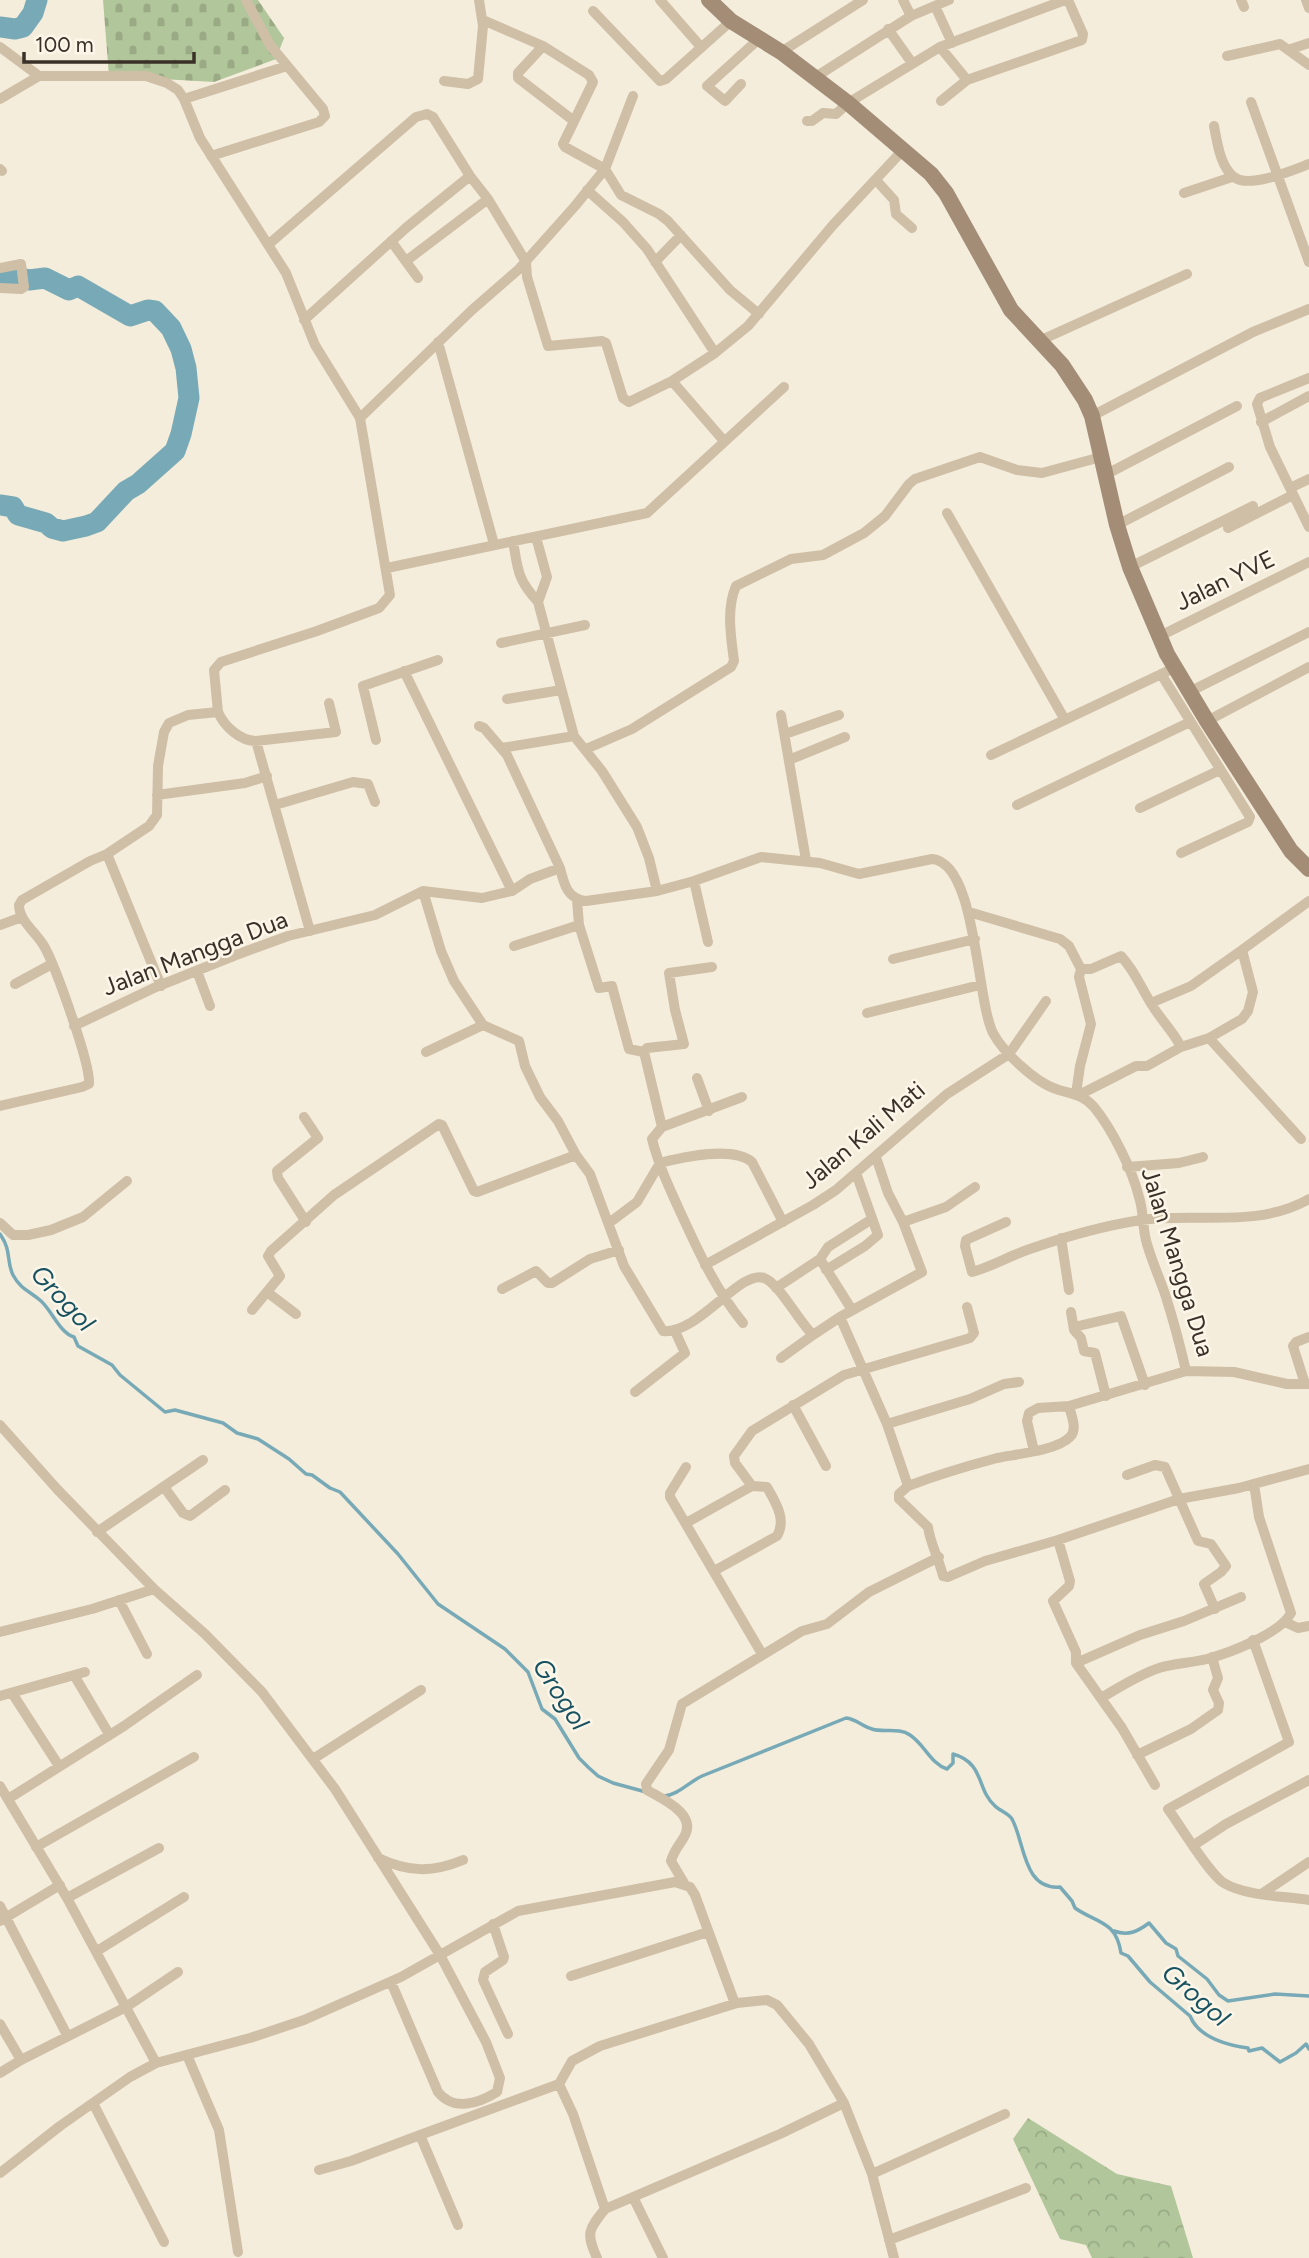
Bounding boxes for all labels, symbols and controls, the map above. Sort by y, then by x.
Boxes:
scale bar [24,21,194,65]
text: 100 m [35,32,94,57]
street label: Jalan YVE [1171,544,1279,616]
street label: Jalan Mangga Dua [98,904,292,1002]
street label: Jalan Kali Mati [795,1075,931,1195]
street label: Jalan Mangga Dua [1135,1164,1221,1360]
water label: Grogol [24,1258,102,1338]
water label: Grogol [526,1652,596,1736]
water label: Grogol [1155,1957,1237,2033]

